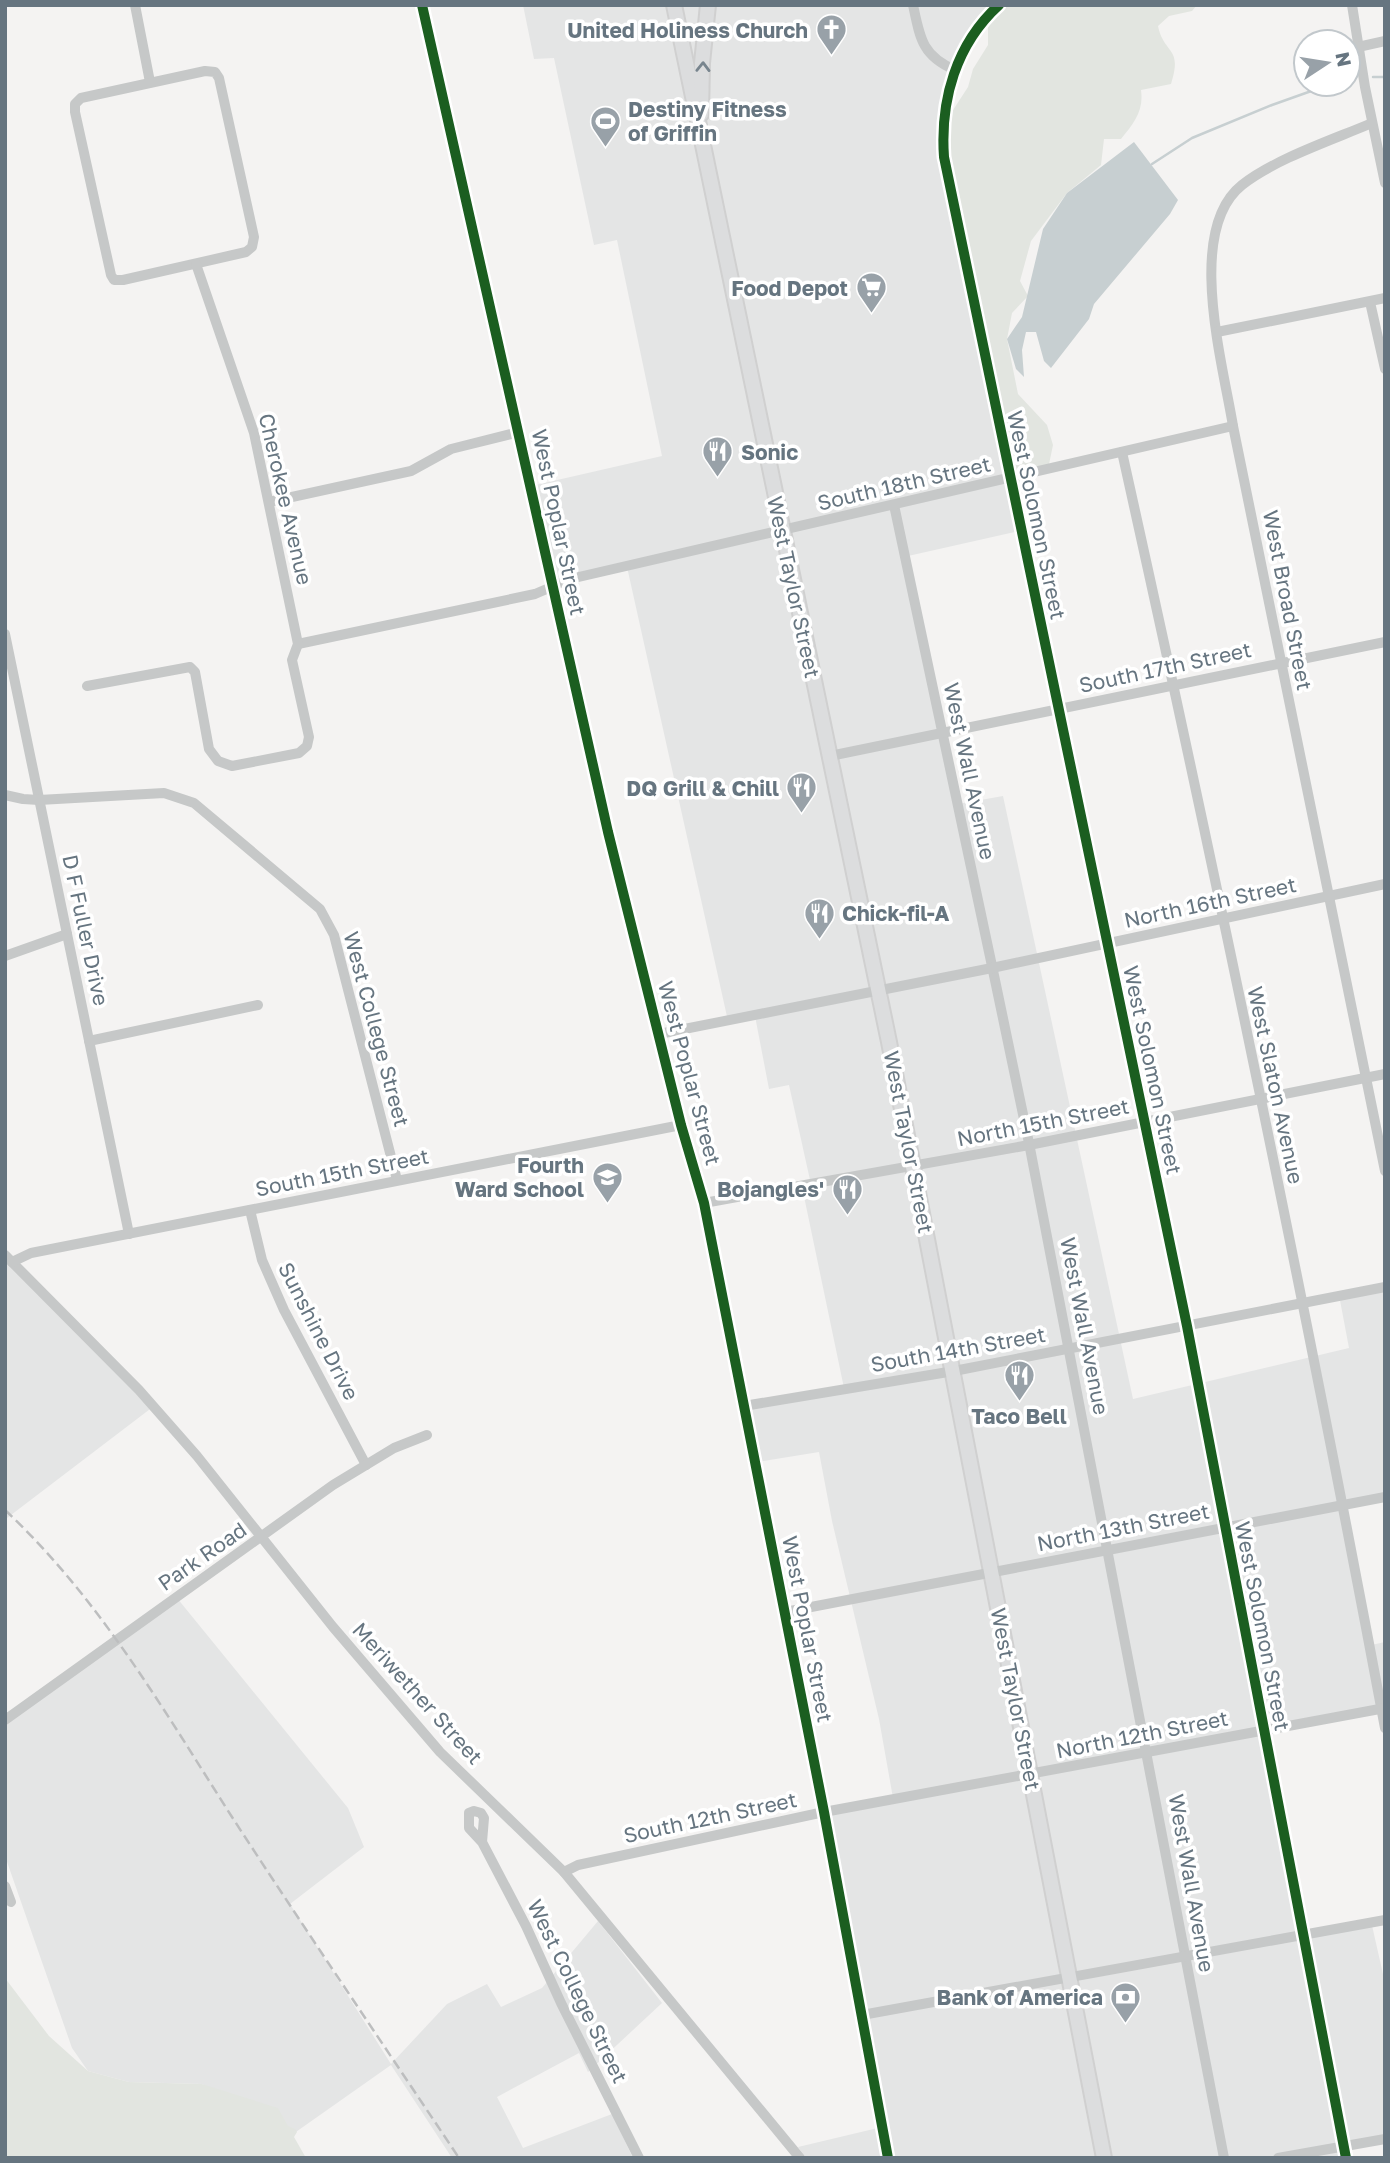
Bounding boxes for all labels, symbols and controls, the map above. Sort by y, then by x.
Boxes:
church icon: United Holiness Church [814,13,848,57]
place label: United Holiness Church [567,17,808,43]
north arrow [1292,28,1362,98]
text: N [1331,50,1357,69]
one-way arrow [695,61,710,72]
place label: Destiny Fitness of Griffin [628,96,787,146]
sports icon: Destiny Fitness of Griffin [588,104,622,148]
supermarket icon: Food Depot [854,271,888,315]
place label: Food Depot [731,275,848,301]
street label: West Solomon Street [1002,408,1072,622]
street label: Cherokee Avenue [254,411,318,587]
street label: West Poplar Street [527,427,591,617]
restaurant icon: Sonic [701,435,735,479]
place label: Sonic [741,439,798,465]
street label: South 18th Street [815,450,993,516]
street label: West Taylor Street [762,494,826,680]
street label: West Broad Street [1258,508,1318,692]
street label: South 17th Street [1077,636,1253,698]
street label: West Wall Avenue [939,680,1001,862]
restaurant icon: DQ Grill & Chill [785,771,819,815]
place label: DQ Grill & Chill [626,775,779,801]
street label: D F Fuller Drive [57,852,115,1008]
street label: North 16th Street [1122,871,1298,933]
restaurant icon: Chick-fil-A [802,896,836,940]
place label: Chick-fil-A [842,900,950,926]
street label: West College Street [338,929,416,1129]
street label: West Solomon Street [1118,963,1188,1177]
street label: West Poplar Street [653,978,727,1168]
street label: West Slaton Avenue [1242,984,1310,1186]
street label: West Taylor Street [879,1049,939,1235]
street label: North 15th Street [955,1093,1131,1151]
street label: South 15th Street [253,1142,431,1202]
place label: Fourth Ward School [455,1152,584,1202]
school or university icon: Fourth Ward School [590,1160,624,1204]
restaurant icon: Bojangles' [830,1172,864,1216]
place label: Bojangles' [717,1176,824,1202]
street label: West Wall Avenue [1055,1235,1115,1417]
street label: Sunshine Drive [273,1258,365,1404]
street label: South 14th Street [869,1321,1047,1377]
restaurant icon: Taco Bell [1002,1359,1036,1403]
place label: Taco Bell [971,1403,1067,1429]
street label: North 13th Street [1035,1498,1211,1556]
street label: Park Road [153,1516,251,1596]
street label: West Solomon Street [1230,1519,1296,1733]
street label: West Poplar Street [777,1533,839,1725]
street label: West Taylor Street [986,1606,1046,1792]
street label: Meriwether Street [347,1617,489,1769]
street label: North 12th Street [1054,1705,1230,1763]
street label: South 12th Street [621,1786,799,1848]
street label: West Wall Avenue [1164,1792,1220,1974]
street label: West College Street [522,1895,634,2087]
bank icon: Bank of America [1109,1980,1143,2024]
place label: Bank of America [937,1984,1103,2010]

